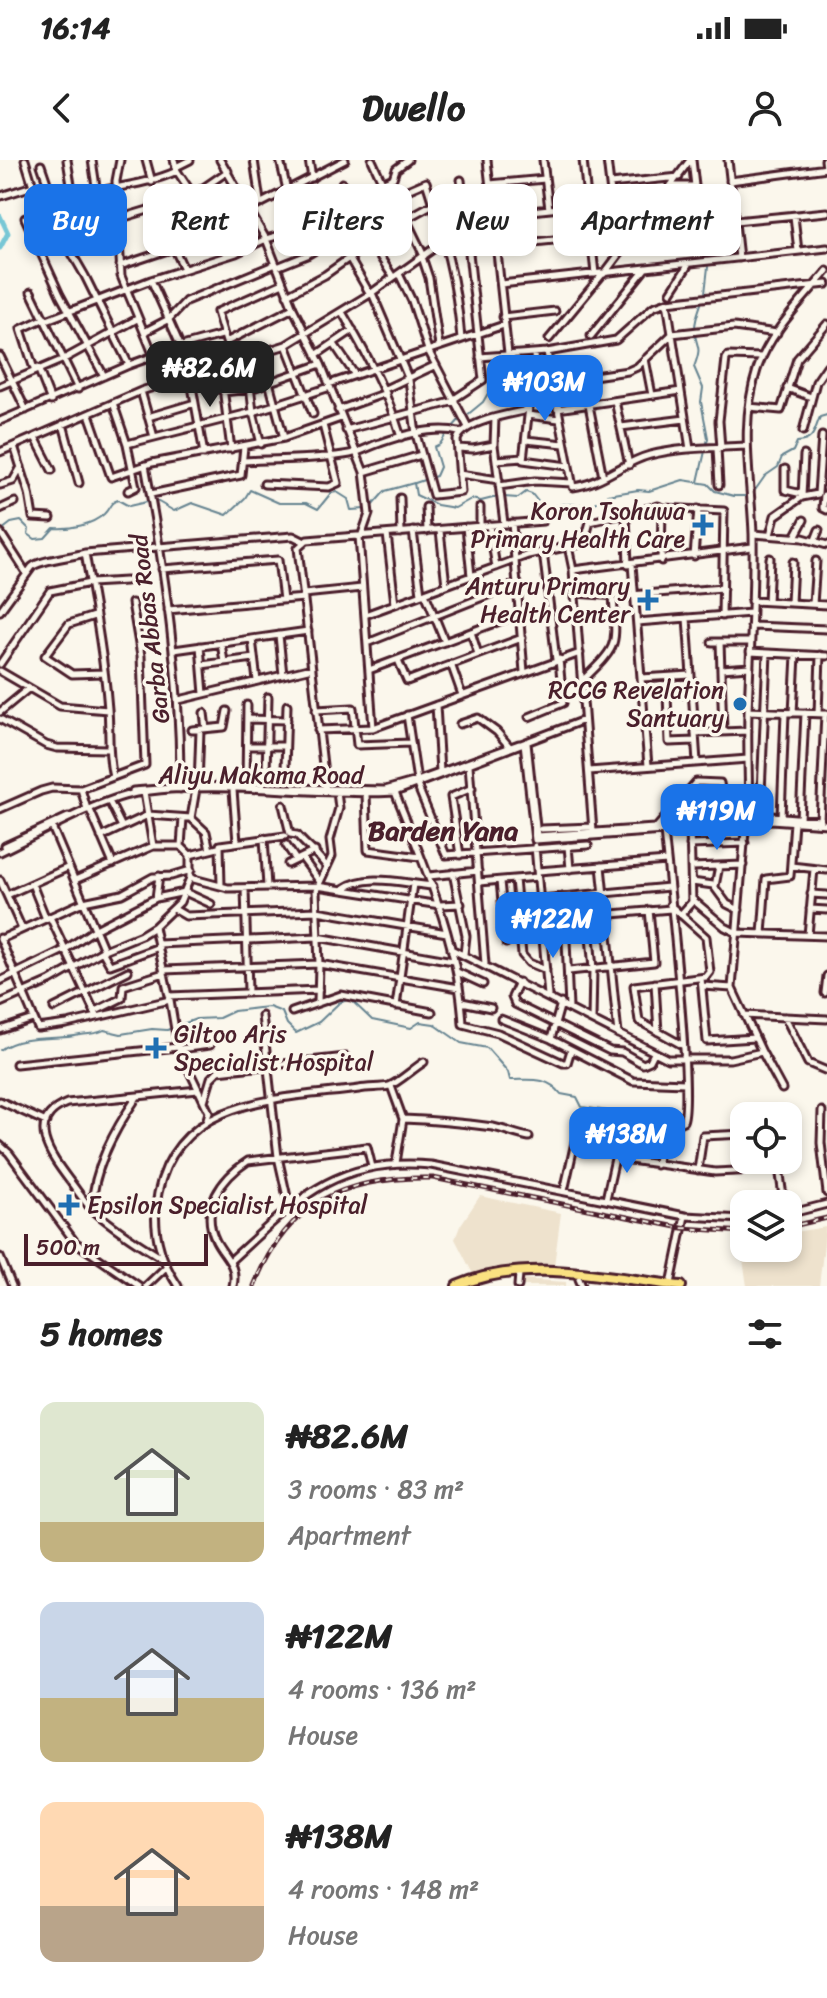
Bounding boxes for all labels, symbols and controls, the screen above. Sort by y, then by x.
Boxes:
text: 16:14 [40,1,111,55]
text: Dwello [362,76,465,140]
icon: back [40,86,84,130]
icon: person [743,86,787,130]
chip: Buy [24,184,127,256]
chip: Rent [143,184,258,256]
chip: Filters [274,184,412,256]
chip: New [428,184,537,256]
chip: Apartment [553,184,741,256]
pin: ₦82.6M [145,341,275,409]
text: ₦82.6M [164,344,256,390]
pin: ₦103M [489,355,601,423]
text: ₦103M [505,358,585,404]
place label: Koron Tsohuwa Primary Health Care [471,490,686,560]
marker: Koron Tsohuwa Primary Health Care [692,514,714,536]
street label: Garba Abbas Road [117,531,182,726]
place label: Anturu Primary Health Center [464,565,631,635]
marker: Anturu Primary Health Center [637,589,659,611]
place label: RCCG Revelation Santuary [548,669,725,739]
marker: RCCG Revelation Santuary [731,695,749,713]
street label: Aliyu Makama Road [157,754,365,796]
pin: ₦119M [661,784,773,852]
text: ₦119M [679,787,755,833]
district label: Barden Yana [368,806,518,855]
pin: ₦122M [497,892,609,960]
text: ₦122M [513,895,593,941]
place label: Giltoo Aris Specialist Hospital [174,1013,375,1083]
marker: Giltoo Aris Specialist Hospital [145,1037,167,1059]
map controls [730,1102,802,1262]
button: locate [730,1102,802,1174]
pin: ₦138M [571,1107,683,1175]
text: ₦138M [587,1110,667,1156]
place label: Epsilon Specialist Hospital [87,1184,368,1226]
button: layers [730,1190,802,1262]
marker: Epsilon Specialist Hospital [58,1194,80,1216]
text: 500 m [36,1228,100,1267]
scale bar [24,1230,208,1266]
text: 5 homes [40,1304,162,1364]
icon: filters [743,1312,787,1356]
text: ₦82.6M [288,1406,408,1466]
icon: home [104,1434,200,1530]
text: 3 rooms · 83 m² [288,1466,464,1512]
text: Apartment [288,1512,411,1558]
text: ₦122M [288,1606,392,1666]
icon: home [104,1634,200,1730]
text: 4 rooms · 136 m² [288,1666,476,1712]
text: House [288,1712,358,1758]
text: ₦138M [288,1806,392,1866]
icon: home [104,1834,200,1930]
text: 4 rooms · 148 m² [288,1866,479,1912]
text: House [288,1912,358,1958]

